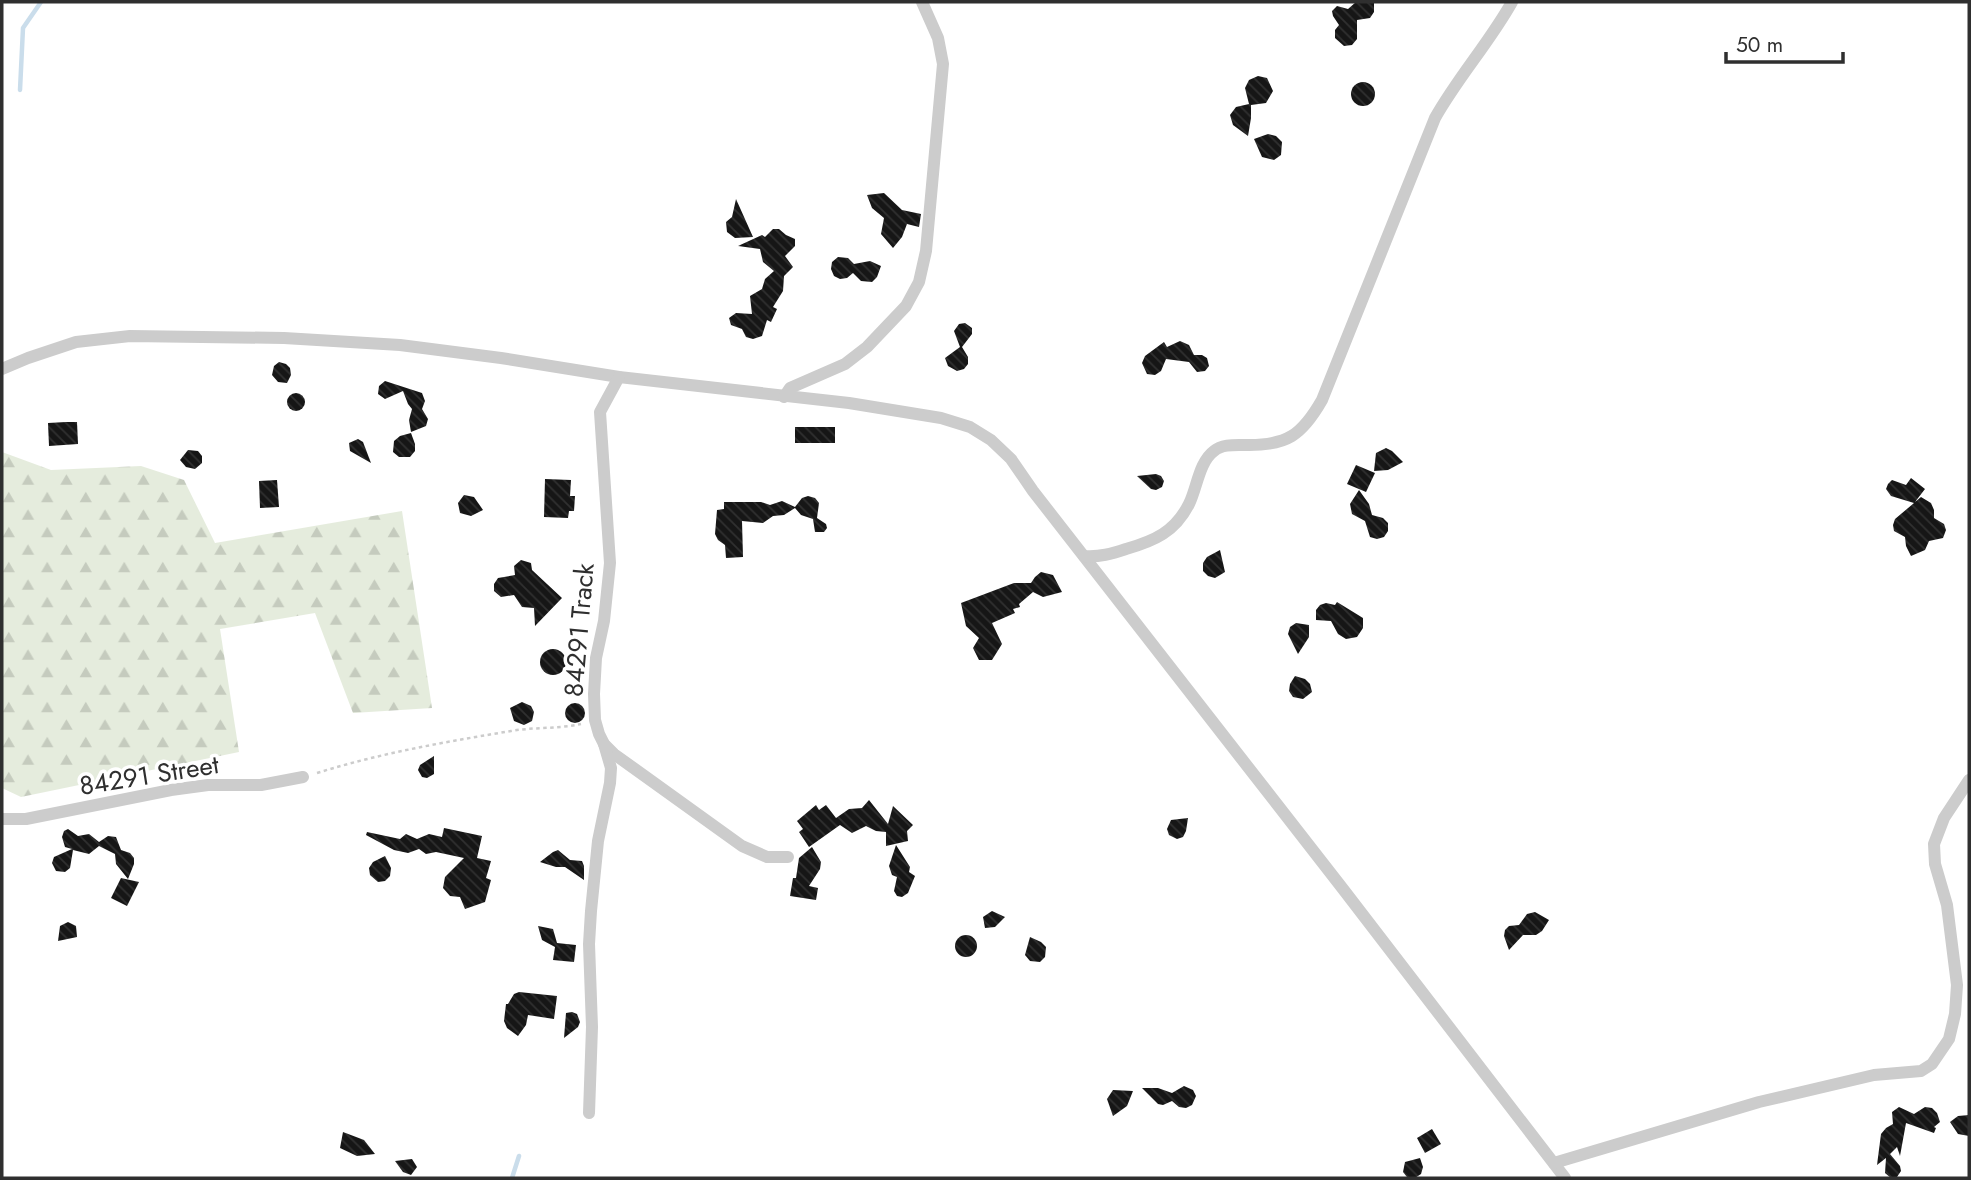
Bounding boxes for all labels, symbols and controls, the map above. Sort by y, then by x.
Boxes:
scale bar [1726,21,1843,65]
text: 50 m [1736,30,1783,60]
street label: 84291 Track [554,561,604,698]
street label: 84291 Street [77,745,222,805]

